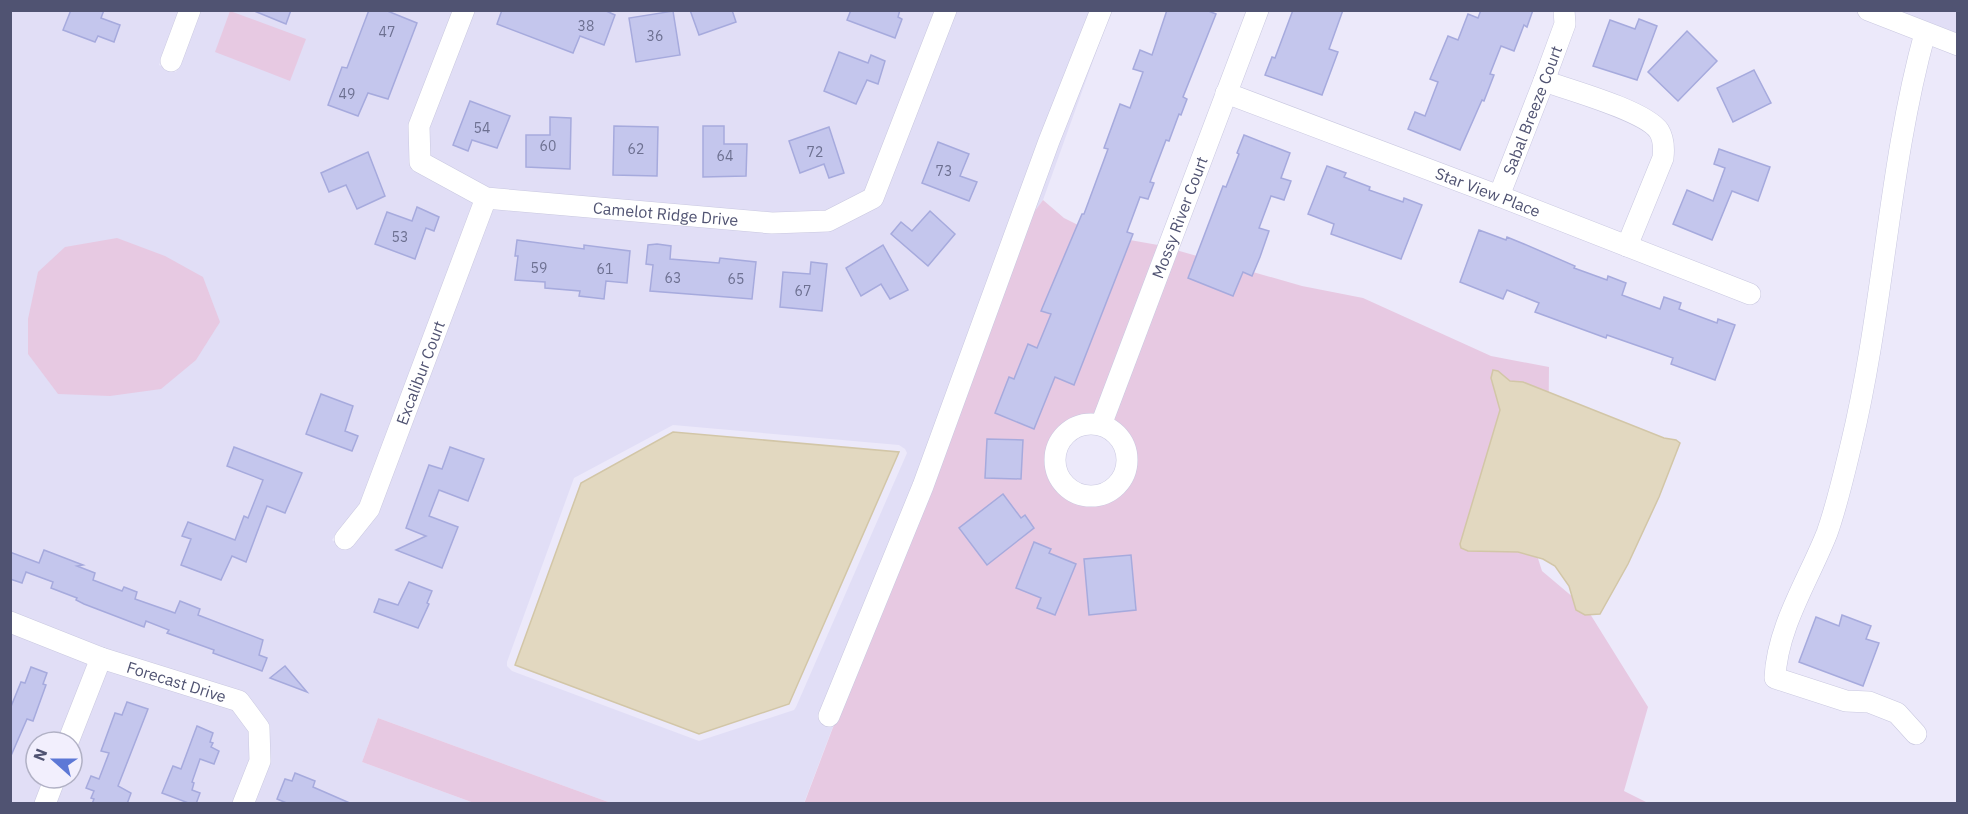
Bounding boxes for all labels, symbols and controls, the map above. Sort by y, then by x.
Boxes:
house number: 38 [578,17,594,35]
house number: 47 [379,23,395,41]
house number: 36 [647,27,663,45]
street label: Sabal Breeze Court [1498,43,1566,178]
house number: 49 [339,85,355,103]
house number: 54 [474,119,490,137]
house number: 60 [540,137,556,155]
house number: 62 [628,140,644,158]
house number: 72 [807,143,823,161]
house number: 64 [717,147,733,165]
street label: Mossy River Court [1147,154,1212,281]
house number: 73 [936,162,952,180]
street label: Star View Place [1432,163,1544,221]
street label: Camelot Ridge Drive [592,197,739,230]
house number: 53 [392,228,408,246]
house number: 59 [531,259,547,277]
house number: 61 [597,260,613,278]
house number: 63 [665,269,681,287]
house number: 65 [728,270,744,288]
house number: 67 [795,282,811,300]
street label: Excalibur Court [392,318,449,428]
street label: Forecast Drive [124,657,229,706]
north arrow [24,730,84,790]
text: N [29,746,51,764]

